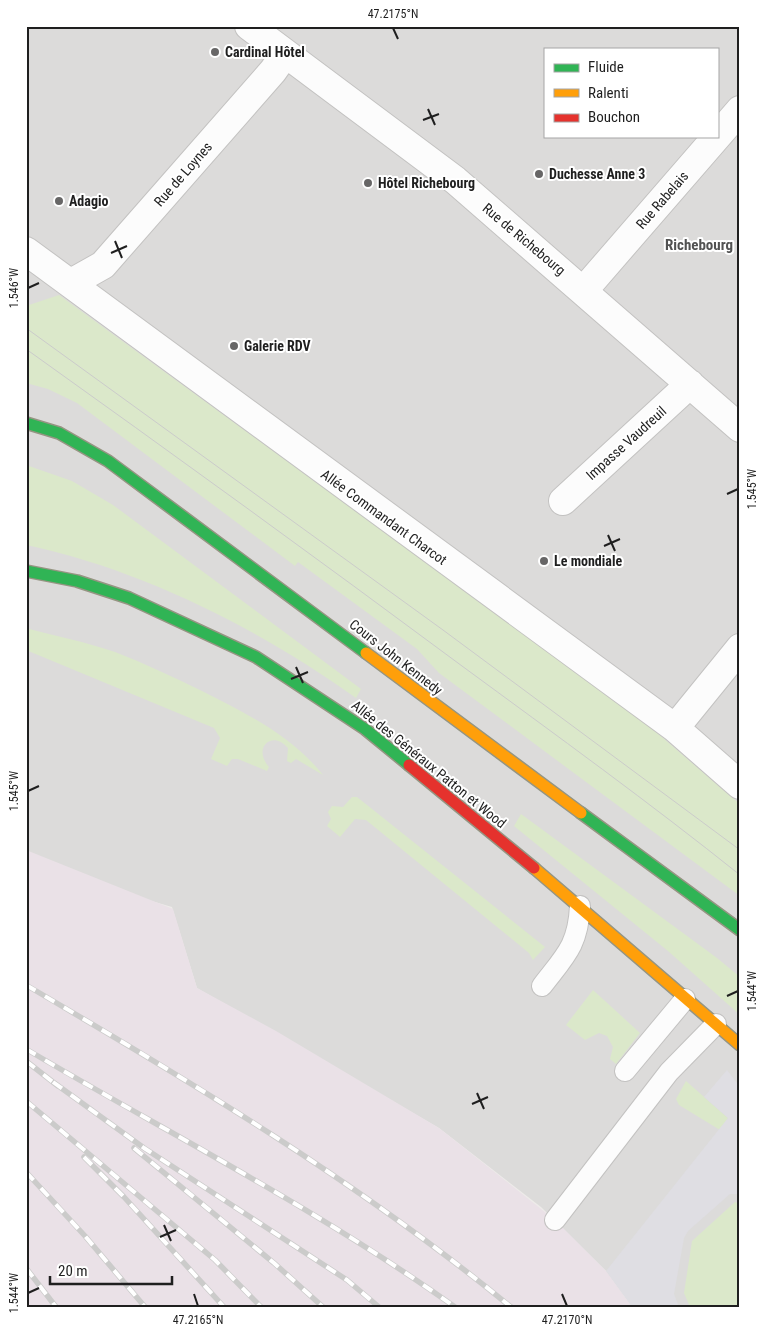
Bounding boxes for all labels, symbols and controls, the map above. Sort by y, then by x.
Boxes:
text: 47.2175°N [368,7,418,21]
place label: Cardinal Hôtel [225,44,305,60]
marker: Cardinal Hôtel [209,46,221,58]
legend [544,48,718,138]
text: Fluide [588,58,624,76]
text: Ralenti [588,84,629,102]
text: Bouchon [588,108,640,126]
street label: Rue de Loynes [151,139,215,209]
place label: Duchesse Anne 3 [549,166,645,182]
marker: Duchesse Anne 3 [533,168,545,180]
street label: Rue Rabelais [633,168,691,232]
place label: Hôtel Richebourg [378,175,475,191]
marker: Hôtel Richebourg [362,177,374,189]
place label: Adagio [69,193,108,209]
marker: Adagio [53,195,65,207]
street label: Rue de Richebourg [479,200,569,278]
district label: Richebourg [665,236,733,254]
text: 1.546°W [7,268,21,308]
place label: Galerie RDV [244,338,311,354]
marker: Galerie RDV [228,340,240,352]
street label: Impasse Vaudreuil [583,403,669,483]
street label: Allée Commandant Charcot [318,466,450,568]
text: 1.545°W [745,469,759,509]
place label: Le mondiale [554,553,622,569]
marker: Le mondiale [538,555,550,567]
street label: Cours John Kennedy [347,616,446,698]
street label: Allée des Généraux Patton et Wood [349,697,509,831]
text: 1.545°W [7,771,21,811]
text: 1.544°W [745,971,759,1011]
scale bar [50,1253,172,1285]
text: 20 m [58,1262,88,1280]
text: 1.544°W [7,1273,21,1313]
text: 47.2165°N [173,1313,223,1327]
text: 47.2170°N [542,1313,592,1327]

